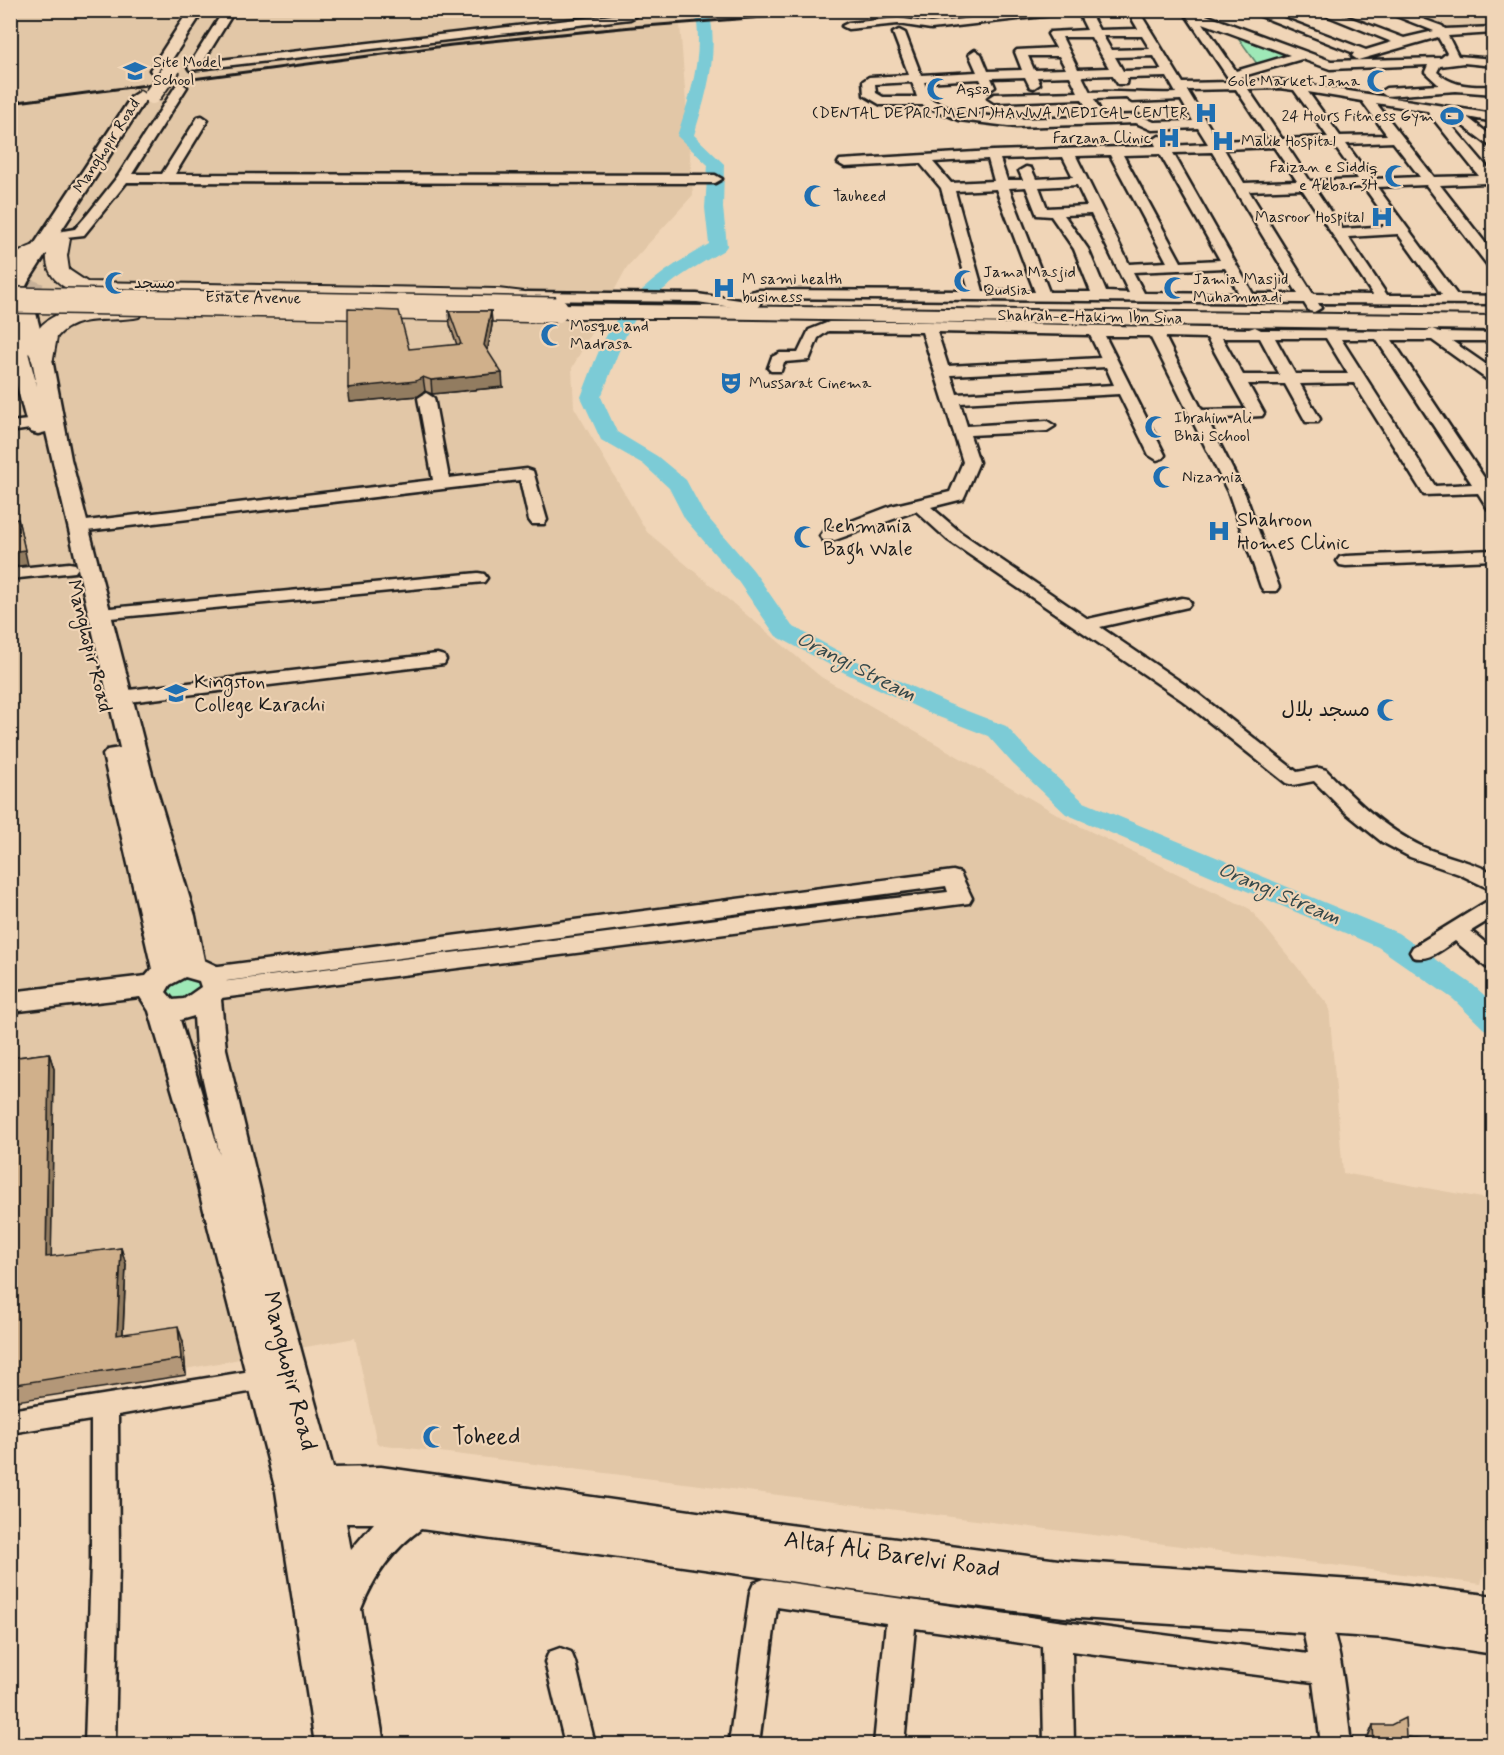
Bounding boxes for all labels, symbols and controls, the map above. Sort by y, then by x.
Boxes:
place label: Site Model School [153,52,221,91]
school or university icon: Site Model School [122,58,148,84]
mosque icon: Gole Market Jama [1365,68,1391,94]
place label: Gole Market Jama [1227,71,1360,92]
mosque icon: Aqsa [925,76,951,102]
place label: Aqsa [956,79,990,100]
street label: Manghopir Road [69,95,146,198]
hospital icon: (DENTAL DEPARTMENT)HAWWA MEDICAL CENTER [1193,100,1219,126]
place label: (DENTAL DEPARTMENT)HAWWA MEDICAL CENTER [812,103,1188,124]
sports icon: 24 Hours Fitness Gym [1439,103,1465,129]
place label: 24 Hours Fitness Gym [1281,106,1434,127]
hospital icon: Farzana Clinic [1156,125,1182,151]
place label: Farzana Clinic [1053,128,1151,149]
hospital icon: Malik Hospital [1210,128,1236,154]
place label: Malik Hospital [1241,131,1336,152]
place label: Faizan e Siddiq e Akbar 3H [1270,157,1378,196]
mosque icon: Faizan e Siddiq e Akbar 3H [1383,163,1409,189]
mosque icon: Tauheed [802,183,828,209]
place label: Tauheed [833,186,886,207]
hospital icon: Masroor Hospital [1369,204,1395,230]
place label: Masroor Hospital [1255,207,1364,228]
place label: Jama Masjid Qudsia [983,262,1076,301]
mosque icon: Jama Masjid Qudsia [952,268,978,294]
place label: M sami health business [742,269,842,308]
place label: Jamia Masjid Muhammadi [1193,269,1288,308]
mosque icon: مسجد [103,270,129,296]
place label: مسجد [134,273,175,294]
hospital icon: M sami health business [711,275,737,301]
mosque icon: Jamia Masjid Muhammadi [1162,275,1188,301]
street label: Estate Avenue [205,287,302,309]
street label: Shahrah-e-Hakim Ibn Sina [997,305,1183,329]
place label: Mosque and Madrasa [570,316,649,355]
mosque icon: Mosque and Madrasa [539,322,565,348]
theatre icon: Mussarat Cinema [718,370,744,396]
place label: Mussarat Cinema [749,373,872,394]
place label: Ibrahim Ali Bhai School [1174,408,1252,447]
mosque icon: Ibrahim Ali Bhai School [1143,414,1169,440]
mosque icon: Nizamia [1151,464,1177,490]
place label: Nizamia [1182,467,1243,488]
place label: Shahroon Homes Clinic [1237,507,1350,557]
place label: Rehmania Bagh Wale [823,513,913,565]
hospital icon: Shahroon Homes Clinic [1206,518,1232,544]
mosque icon: Rehmania Bagh Wale [792,524,818,550]
street label: Manghopir Road [59,577,119,715]
water label: Orangi Stream [791,625,920,711]
place label: Kingston College Karachi [194,669,325,719]
school or university icon: Kingston College Karachi [163,680,189,706]
place label: مسجد بلال [1282,697,1370,724]
mosque icon: مسجد بلال [1375,697,1401,723]
water label: Orangi Stream [1213,856,1344,934]
street label: Manghopir Road [252,1288,324,1454]
place label: Toheed [452,1422,520,1453]
mosque icon: Toheed [421,1424,447,1450]
street label: Altaf Ali Barelvi Road [782,1524,1002,1586]

